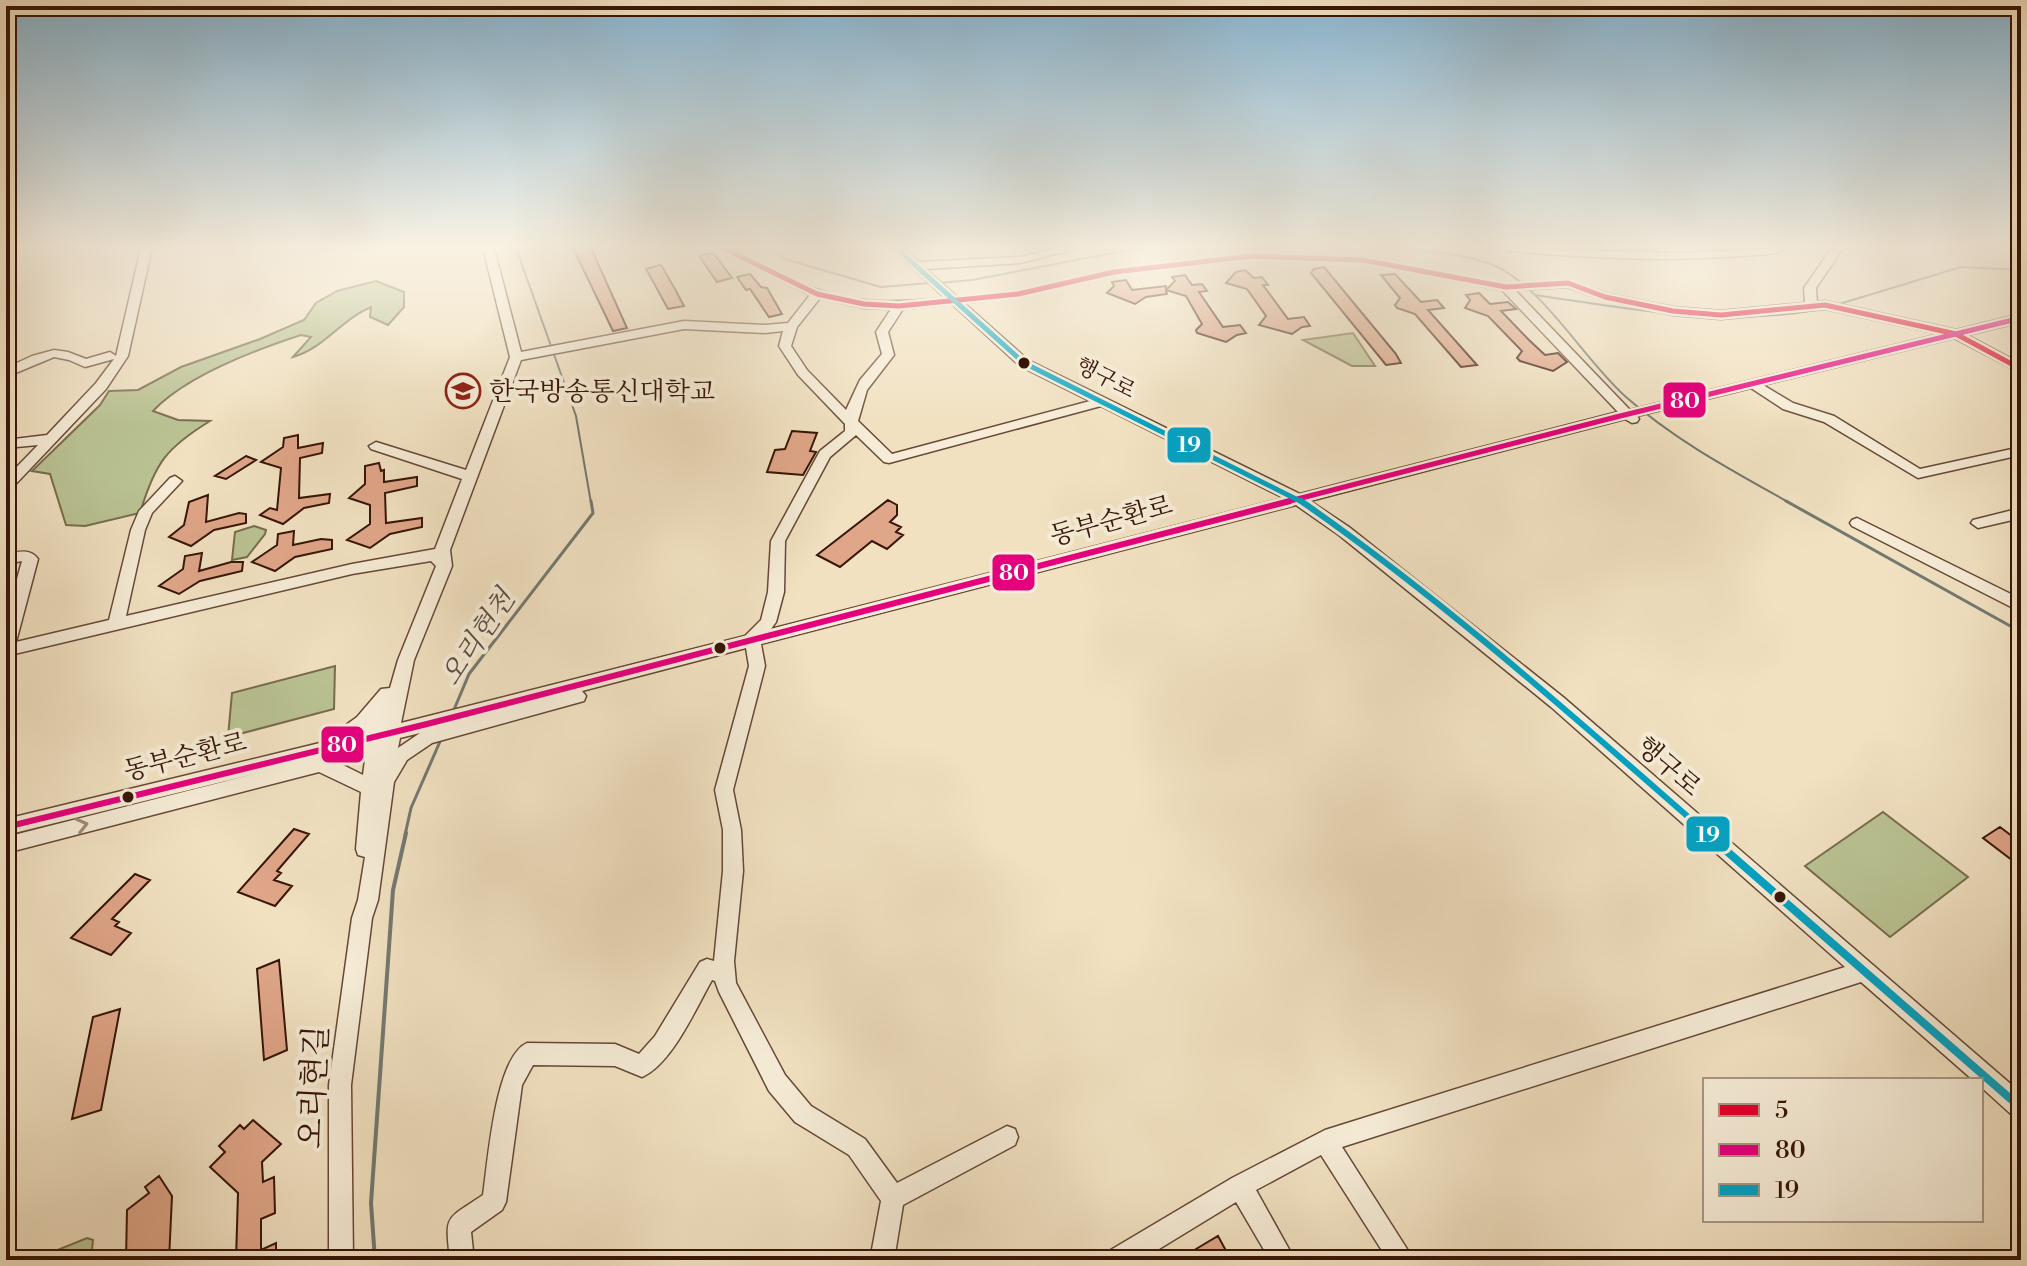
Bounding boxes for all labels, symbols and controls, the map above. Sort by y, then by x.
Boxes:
street label: 행구로 [1071,352,1140,405]
unlabelled marker [1016,355,1032,371]
school or university icon: 한국방송통신대학교 [444,372,482,410]
place label: 한국방송통신대학교 [489,376,715,408]
line badge: 80 [1662,381,1707,419]
text: 80 [1670,388,1700,415]
line badge: 19 [1166,426,1212,464]
text: 19 [1177,432,1201,459]
street label: 동부순환로 [1046,489,1176,553]
line badge: 80 [991,553,1036,592]
text: 80 [999,560,1029,587]
water label: 오리현천 [433,582,524,692]
unlabelled marker [712,640,728,656]
line badge: 80 [320,725,365,764]
street label: 동부순환로 [120,726,250,788]
street label: 행구로 [1629,730,1707,804]
text: 80 [327,732,357,759]
unlabelled marker [120,789,136,805]
line badge: 19 [1685,815,1731,853]
one-way arrow [74,818,88,835]
text: 19 [1696,822,1720,849]
unlabelled marker [1772,889,1788,905]
street label: 오리현길 [291,1024,337,1150]
legend [1703,1078,1983,1222]
text: 5 [1775,1096,1788,1126]
text: 80 [1775,1136,1806,1166]
text: 19 [1775,1176,1799,1206]

